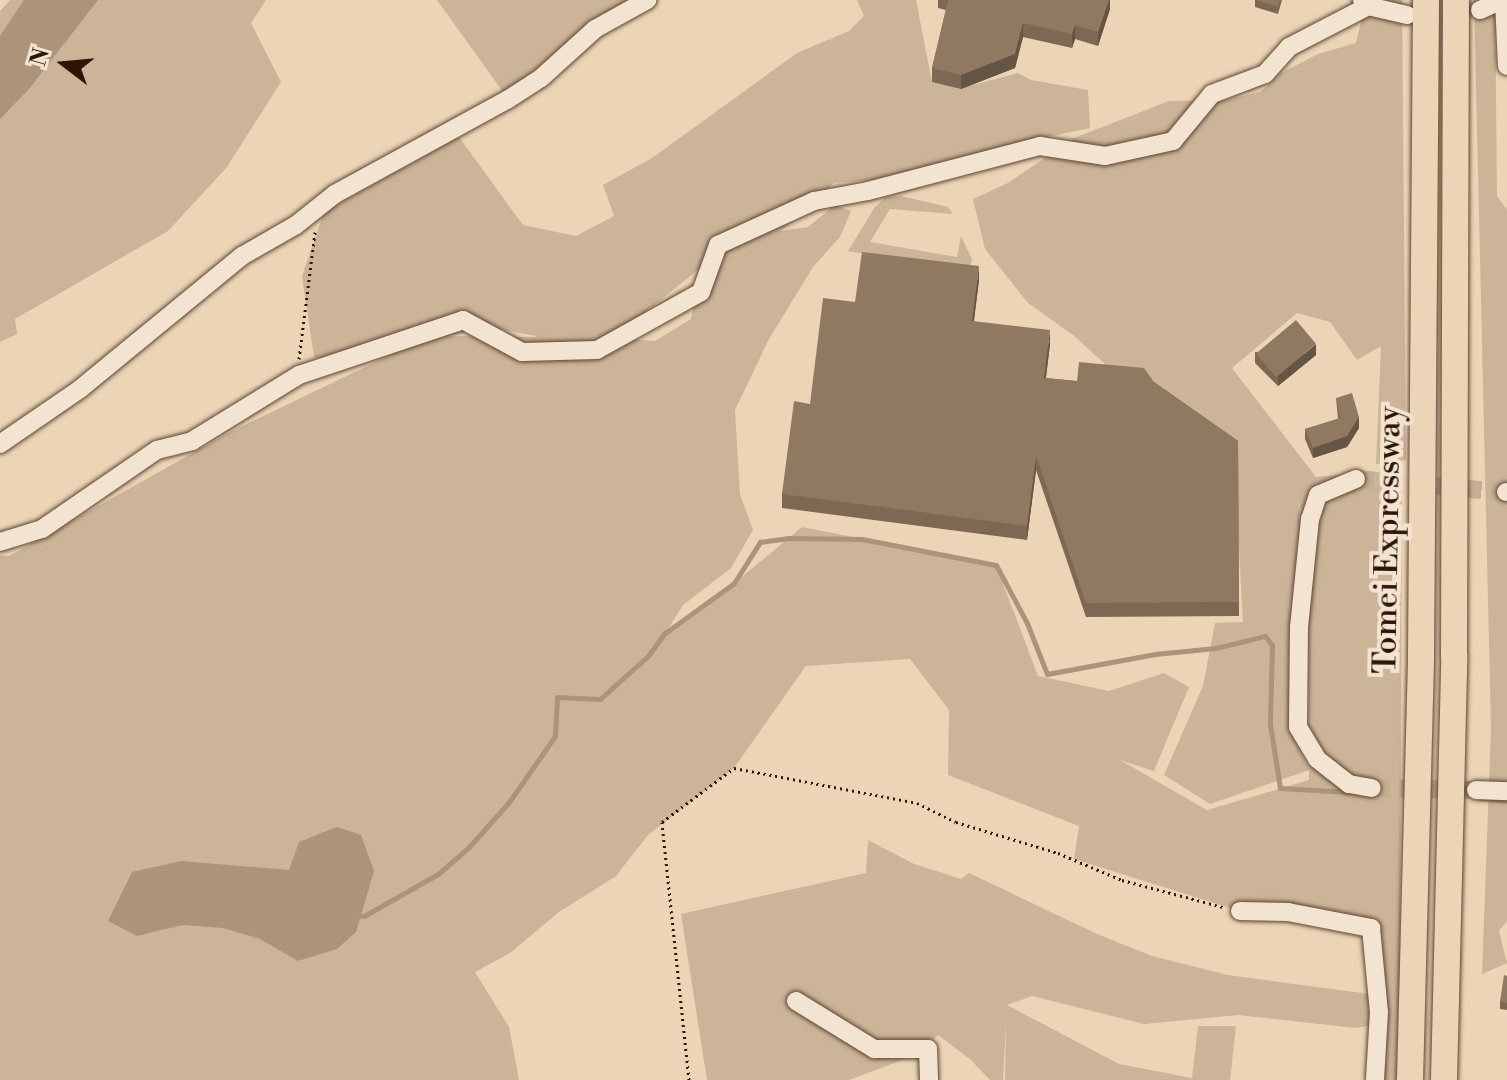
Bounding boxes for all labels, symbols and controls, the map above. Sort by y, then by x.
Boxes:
north arrow [24,24,104,104]
text: N [25,45,56,69]
street label: Tomei Expressway [1366,406,1410,674]

